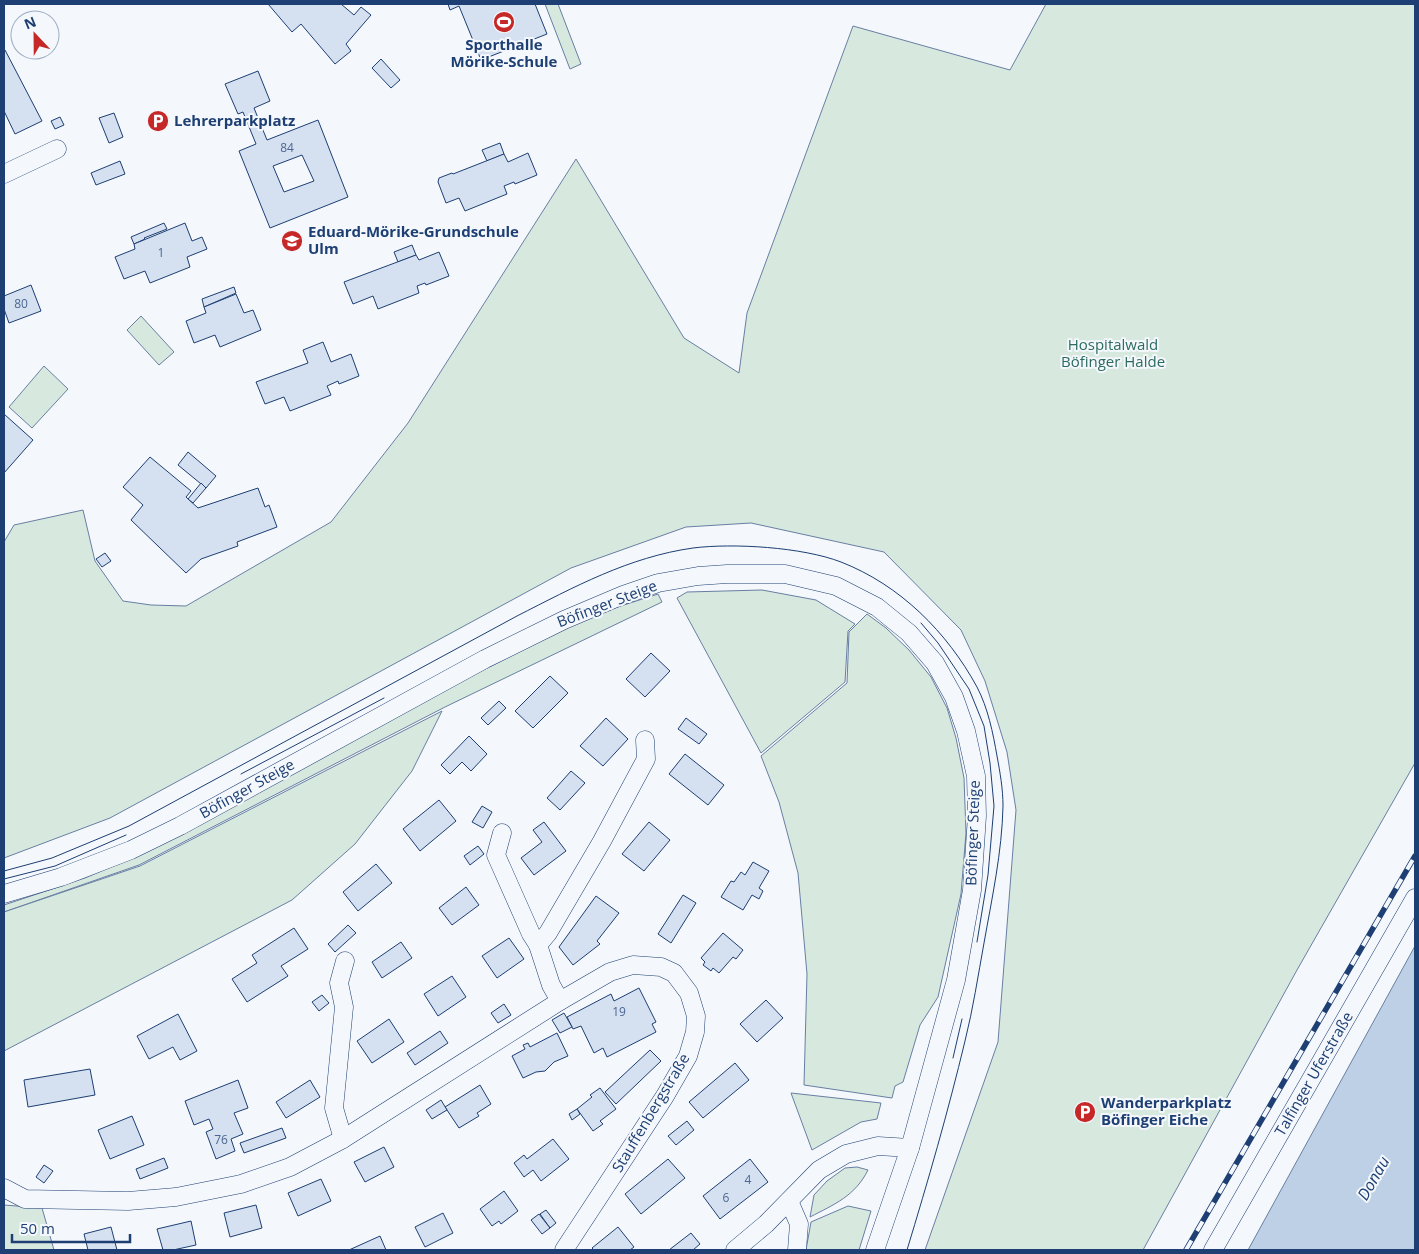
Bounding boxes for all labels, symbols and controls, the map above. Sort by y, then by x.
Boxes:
north arrow [10,10,60,60]
sports icon: Sporthalle Mörike-Schule [492,10,516,34]
text: N [21,12,39,33]
place label: Sporthalle Mörike-Schule [451,34,558,71]
parking icon: Lehrerparkplatz [146,109,170,133]
place label: Lehrerparkplatz [174,110,295,130]
house number: 84 [280,139,294,156]
place label: Eduard-Mörike-Grundschule Ulm [308,221,519,258]
school or university icon: Eduard-Mörike-Grundschule Ulm [280,229,304,253]
house number: 1 [158,244,164,261]
house number: 80 [14,295,28,312]
park label: Hospitalwald Böfinger Halde [1061,334,1165,371]
street label: Böfinger Steige [554,575,660,631]
street label: Böfinger Steige [195,754,298,822]
street label: Böfinger Steige [960,780,984,886]
house number: 19 [612,1003,626,1020]
street label: Talfinger Uferstraße [1269,1008,1357,1139]
street label: Stauffenbergstraße [607,1049,694,1176]
place label: Wanderparkplatz Böfinger Eiche [1101,1092,1231,1129]
parking icon: Wanderparkplatz Böfinger Eiche [1073,1100,1097,1124]
house number: 76 [214,1131,228,1148]
water label: Donau [1352,1152,1394,1204]
house number: 4 [745,1171,752,1188]
house number: 6 [723,1189,730,1206]
scale bar [12,1212,130,1244]
text: 50 m [20,1218,55,1238]

